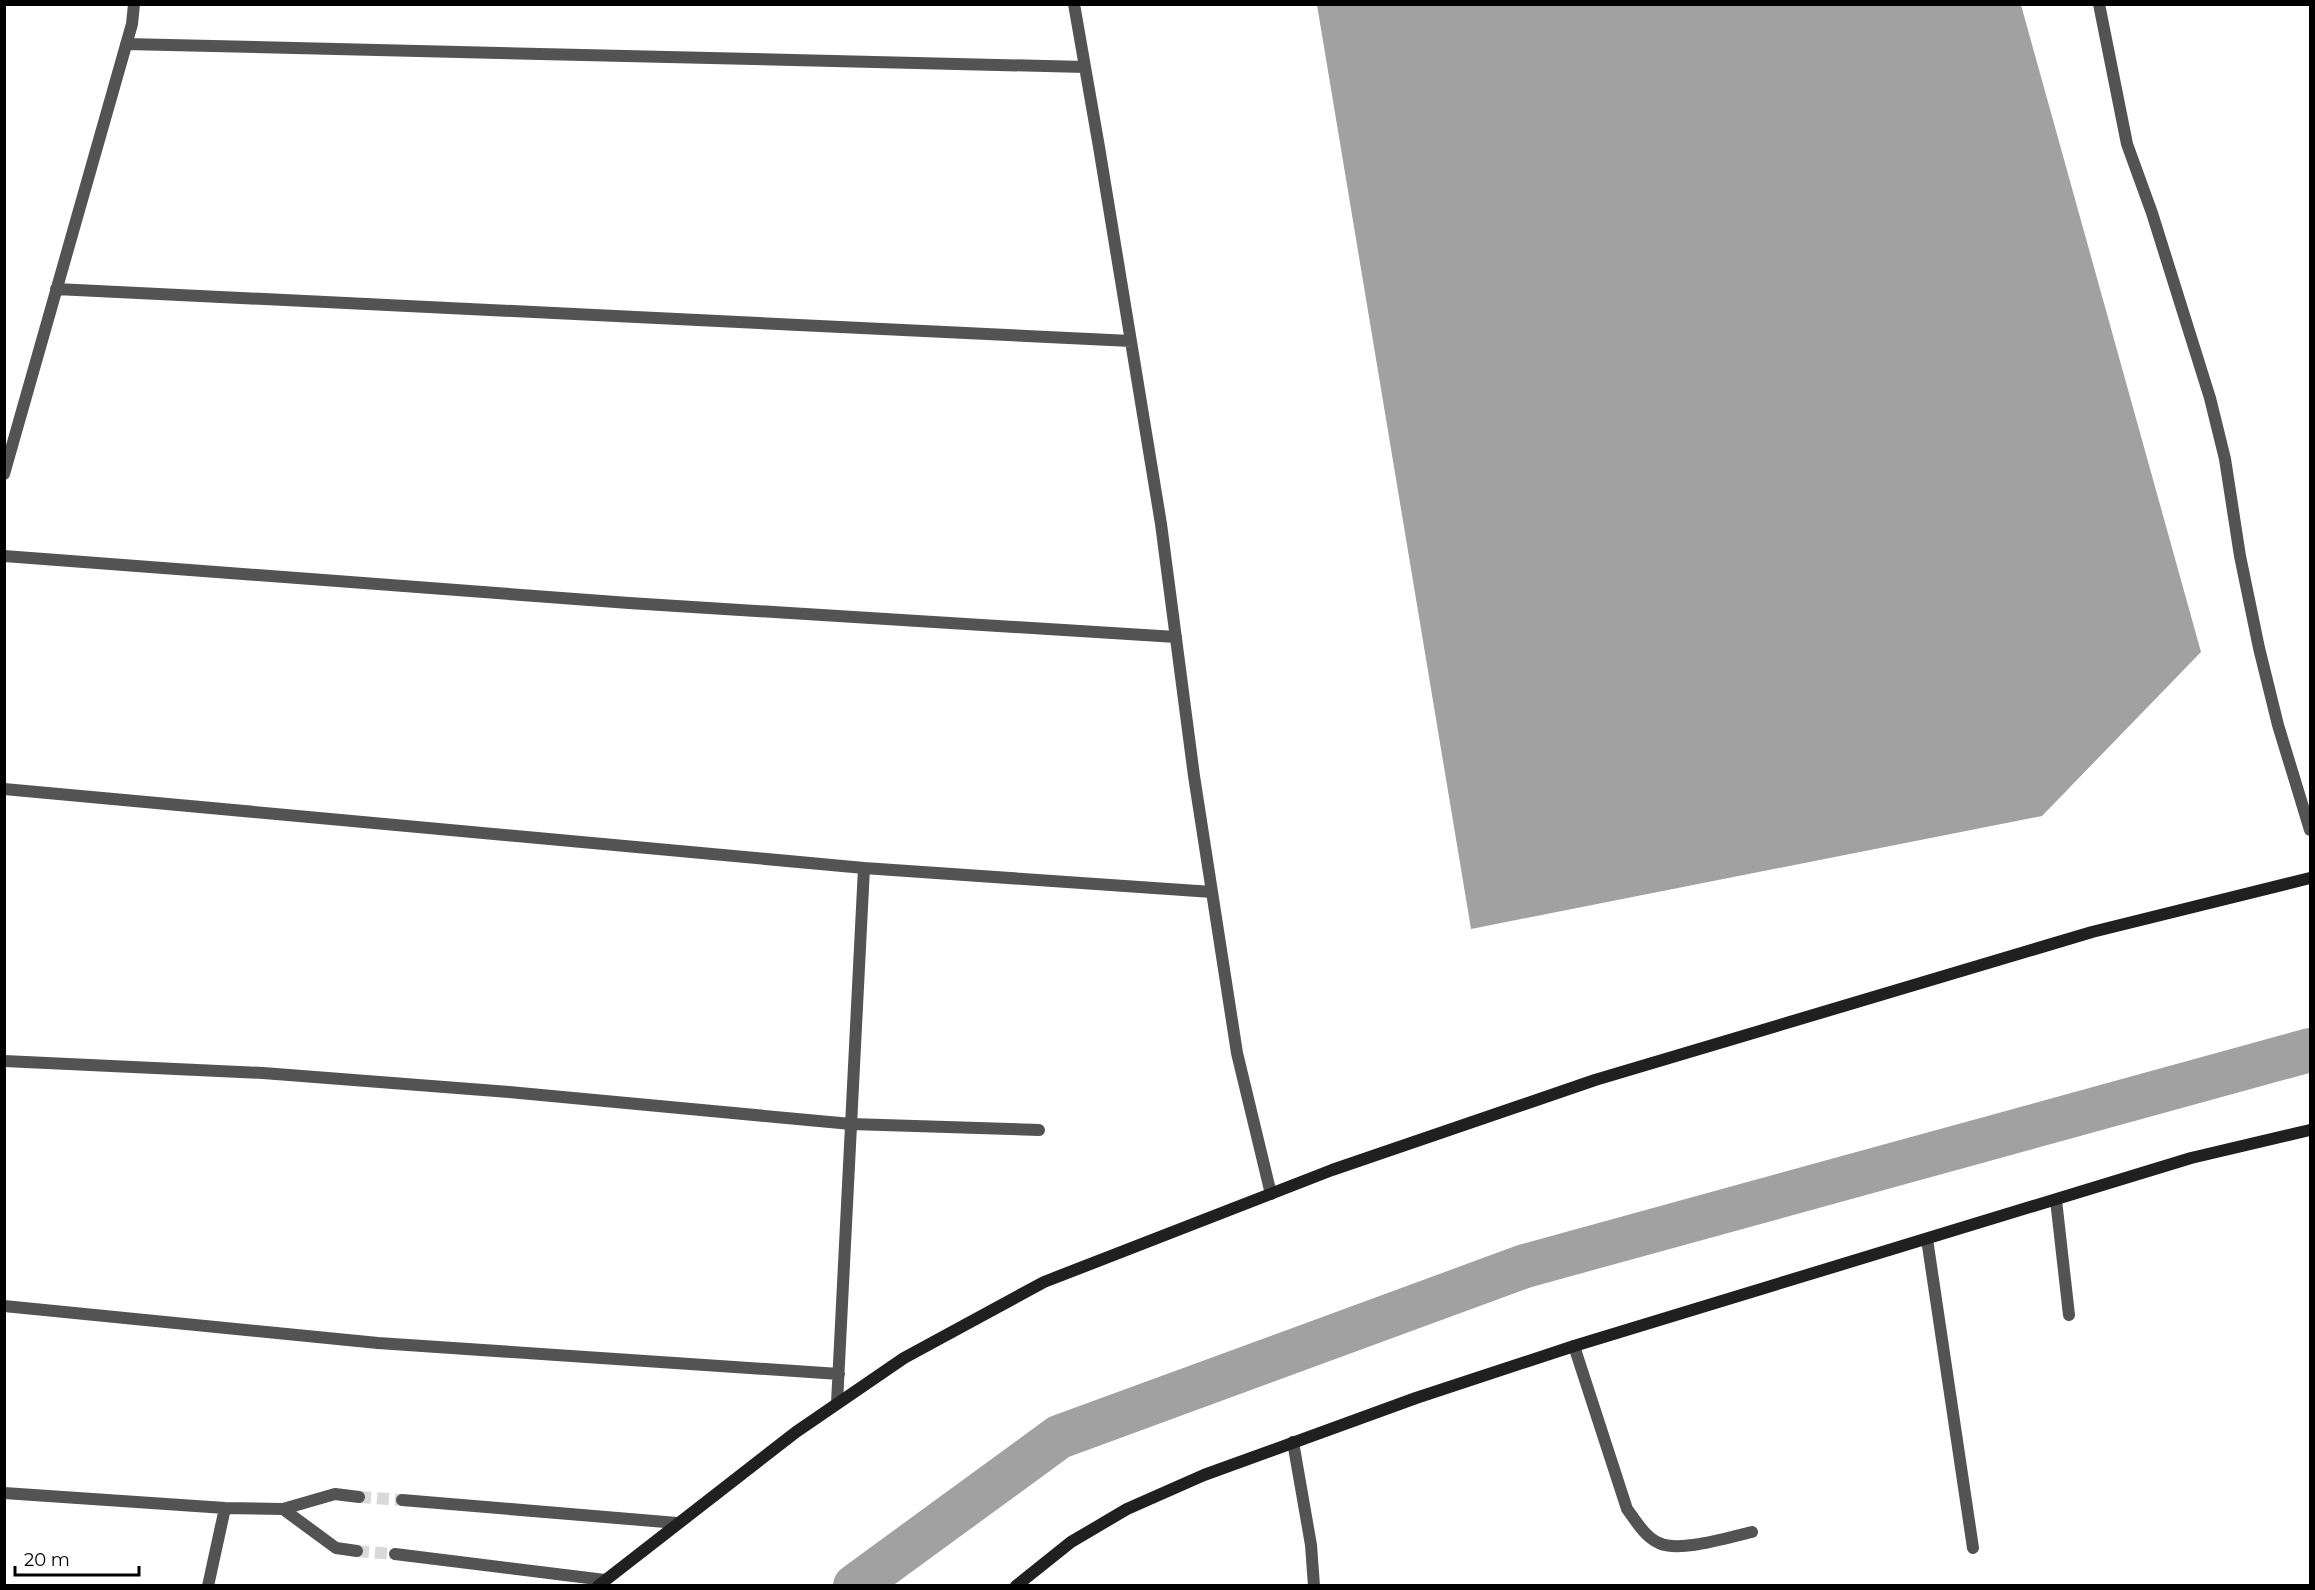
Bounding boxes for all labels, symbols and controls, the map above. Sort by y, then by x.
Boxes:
scale bar [15,1539,140,1577]
text: 20 m [24,1549,70,1571]

